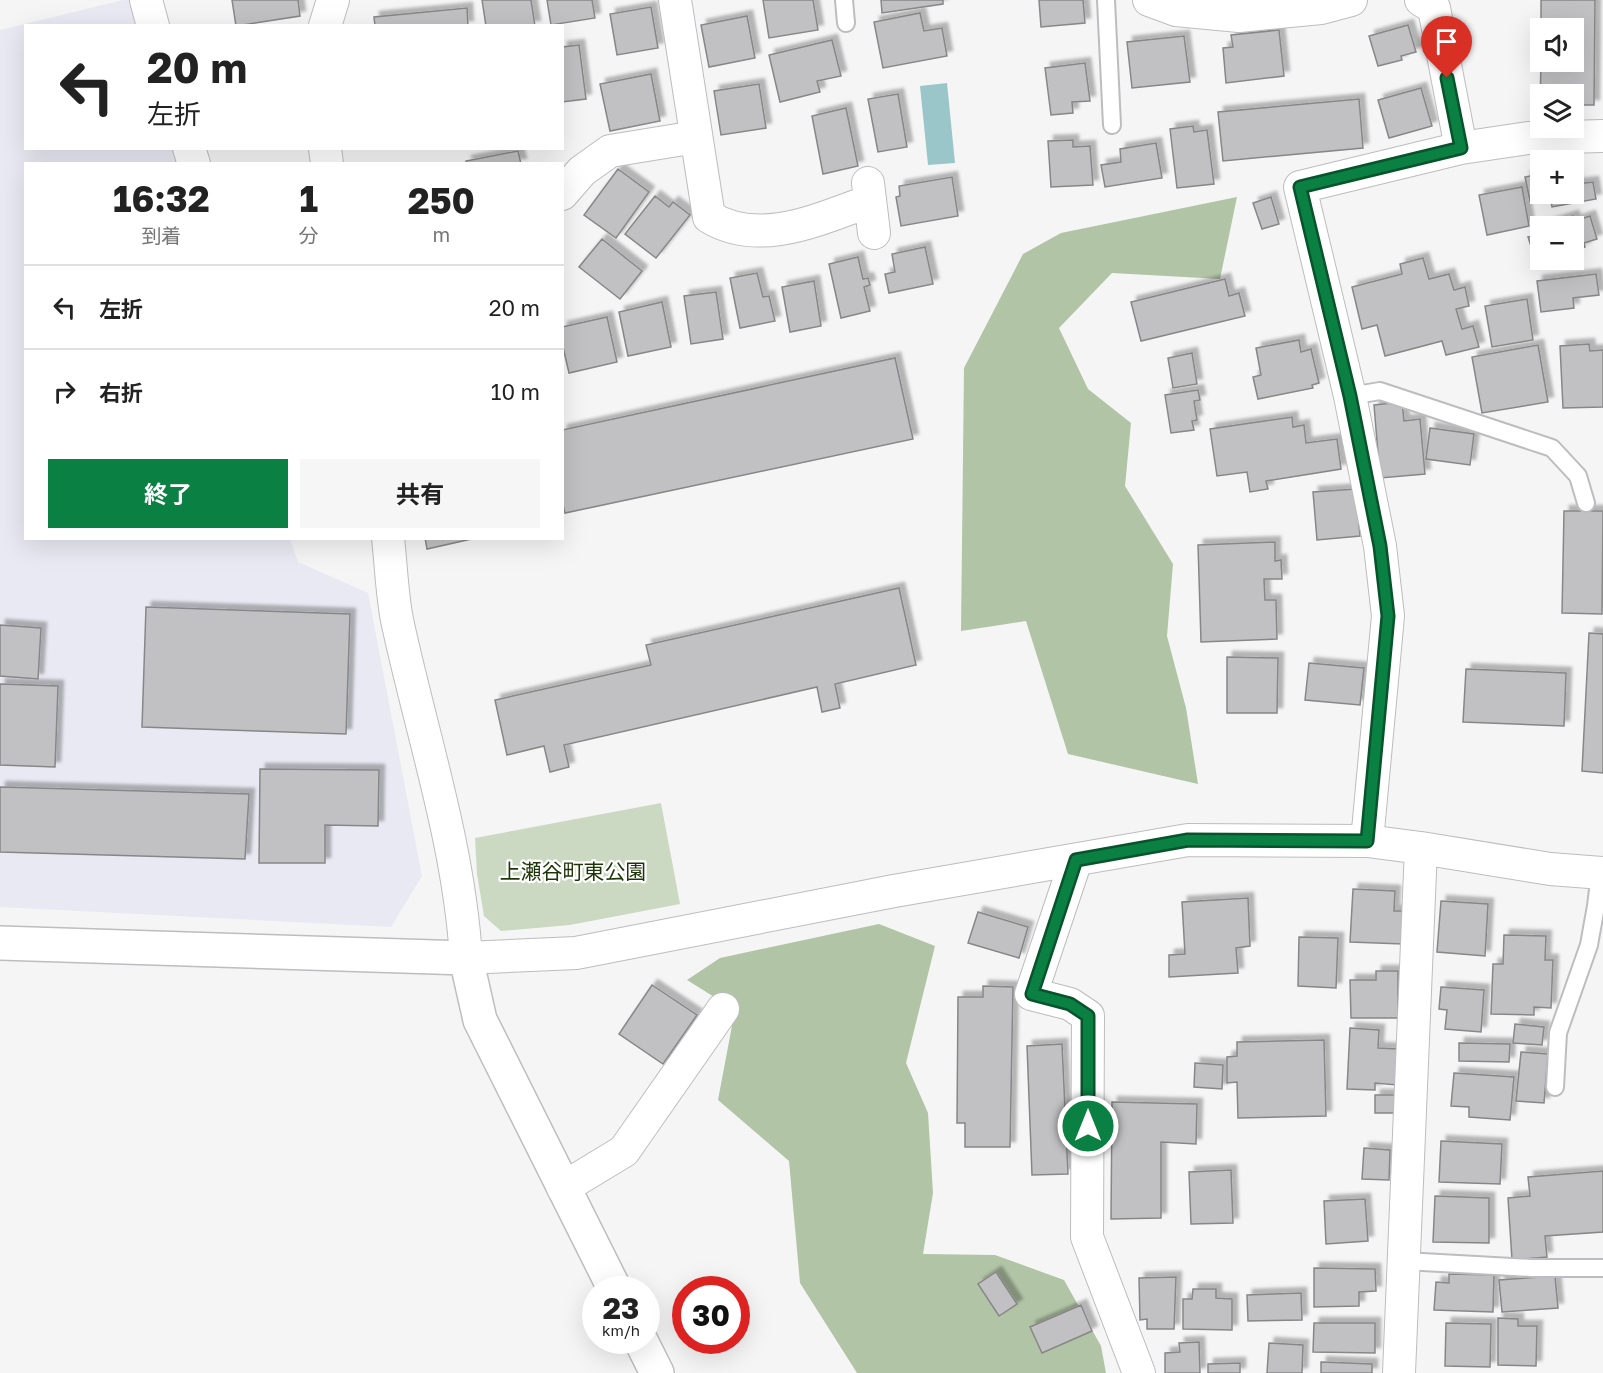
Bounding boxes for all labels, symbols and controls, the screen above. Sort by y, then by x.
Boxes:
pin [1421,16,1472,78]
map controls [1530,18,1584,270]
button: sound [1530,18,1584,72]
icon: arrive [1430,25,1463,58]
text: 20 m [147,42,247,92]
icon: left [48,48,126,126]
button: layers [1530,84,1584,138]
text: 左折 [147,98,201,130]
button: + [1530,150,1584,204]
text: 16:32 [113,177,210,220]
text: 1 [299,177,318,220]
text: 250 [408,179,475,222]
button: − [1530,216,1584,270]
text: m [433,222,450,246]
text: 到着 [141,223,181,247]
text: 分 [299,223,319,247]
icon: left [48,291,81,324]
text: 20 m [489,294,540,321]
text: 左折 [99,295,143,322]
icon: right [48,375,81,408]
text: 10 m [491,378,540,405]
text: 右折 [99,379,143,406]
button: 終了 [48,459,288,528]
button: 共有 [300,459,540,528]
park label: 上瀬谷町東公園 [500,858,647,884]
position arrow [1056,1094,1120,1158]
speed limit sign: 30 [672,1276,750,1354]
text: 23 [603,1290,639,1326]
text: km/h [602,1321,640,1339]

